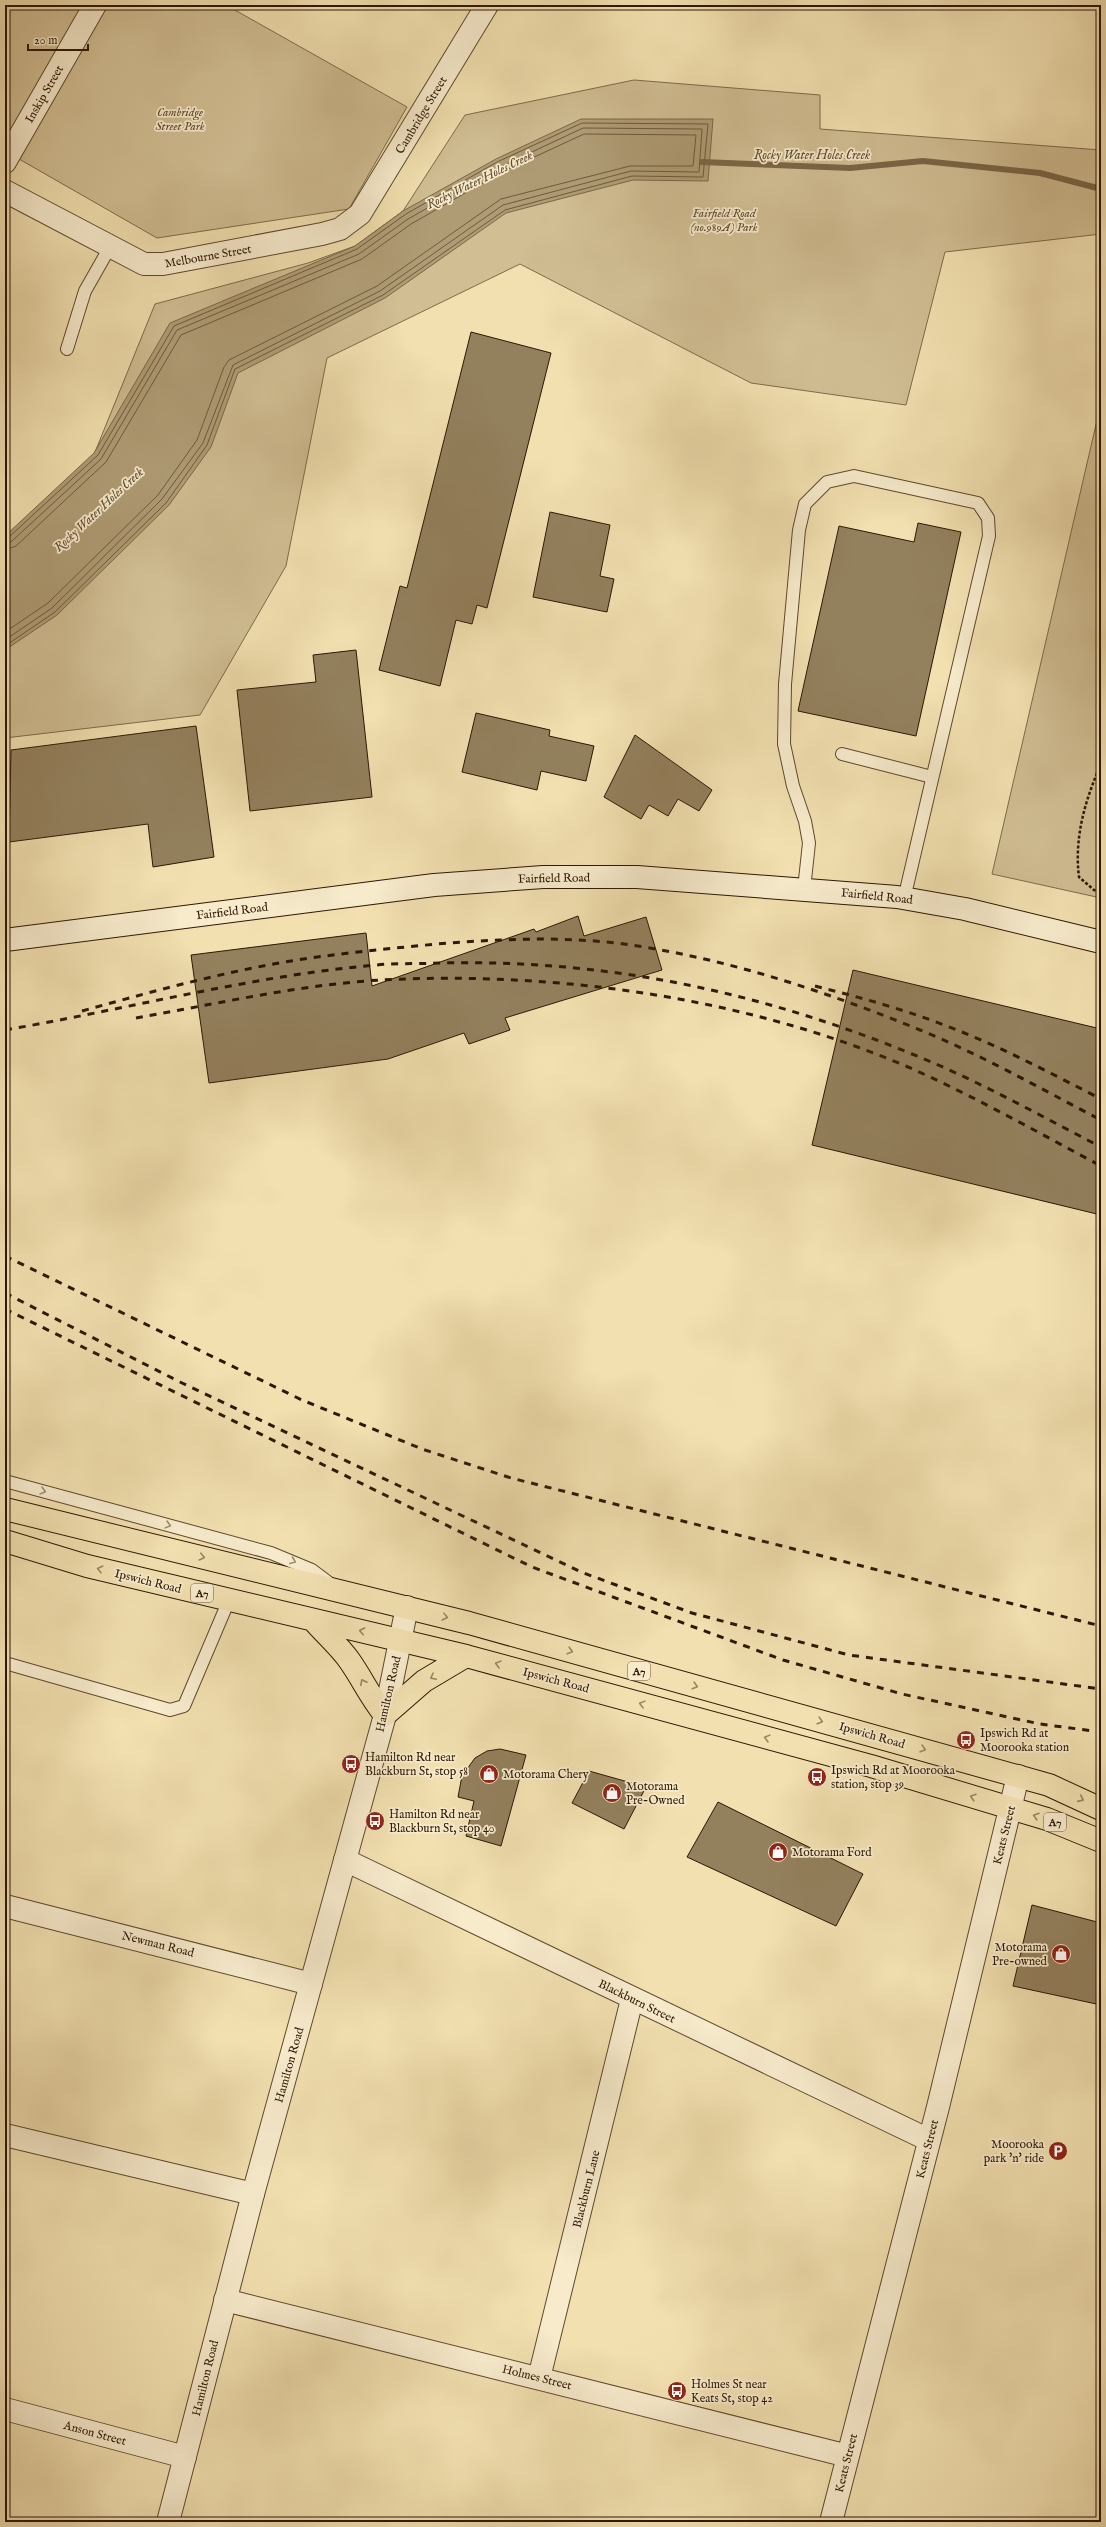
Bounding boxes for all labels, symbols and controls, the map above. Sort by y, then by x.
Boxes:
scale bar [28,26,88,52]
text: 20 m [34,33,57,48]
street label: Inskip Street [22,63,68,126]
street label: Cambridge Street [392,74,450,157]
park label: Cambridge Street Park [155,105,205,134]
water label: Rocky Water Holes Creek [424,147,536,213]
water label: Rocky Water Holes Creek [754,147,871,164]
park label: Fairfield Road (no.989A) Park [690,206,758,235]
street label: Melbourne Street [164,241,253,271]
water label: Rocky Water Holes Creek [51,464,148,556]
street label: Fairfield Road [518,870,591,887]
street label: Fairfield Road [840,885,914,908]
street label: Fairfield Road [195,900,269,923]
one-way arrow [39,1486,46,1495]
one-way arrow [164,1520,171,1529]
one-way arrow [198,1553,205,1561]
one-way arrow [289,1556,296,1564]
one-way arrow [96,1565,103,1573]
street label: Ipswich Road [113,1566,183,1598]
road number: A7 [191,1584,213,1602]
one-way arrow [441,1612,448,1621]
one-way arrow [359,1628,366,1636]
one-way arrow [566,1646,573,1655]
street label: Hamilton Road [372,1654,405,1734]
one-way arrow [494,1660,501,1669]
road number: A7 [628,1662,650,1680]
street label: Ipswich Road [521,1664,591,1698]
one-way arrow [430,1672,437,1679]
one-way arrow [360,1679,368,1687]
one-way arrow [691,1681,698,1690]
one-way arrow [639,1700,645,1708]
one-way arrow [817,1716,824,1725]
street label: Ipswich Road [837,1719,907,1753]
place label: Ipswich Rd at Moorooka station [980,1726,1070,1755]
bus stop icon: Ipswich Rd at Moorooka station [955,1729,977,1751]
one-way arrow [764,1734,771,1742]
one-way arrow [919,1744,926,1753]
place label: Hamilton Rd near Blackburn St, stop 58 [365,1750,468,1780]
bus stop icon: Hamilton Rd near Blackburn St, stop 58 [340,1753,362,1775]
shop icon: Motorama Chery [478,1763,500,1785]
place label: Ipswich Rd at Moorooka station, stop 39 [831,1763,956,1793]
bus stop icon: Ipswich Rd at Moorooka station, stop 39 [806,1766,828,1788]
place label: Motorama Chery [503,1767,589,1782]
place label: Motorama Pre-Owned [626,1779,685,1808]
shop icon: Motorama Pre-Owned [601,1782,623,1804]
one-way arrow [970,1793,977,1802]
one-way arrow [1077,1794,1085,1802]
street label: Keats Street [990,1804,1019,1866]
place label: Hamilton Rd near Blackburn St, stop 40 [389,1807,495,1837]
bus stop icon: Hamilton Rd near Blackburn St, stop 40 [364,1810,386,1832]
one-way arrow [1032,1812,1039,1821]
road number: A7 [1044,1813,1066,1831]
shop icon: Motorama Ford [767,1841,789,1863]
place label: Motorama Ford [792,1845,872,1860]
street label: Newman Road [120,1928,196,1961]
place label: Motorama Pre-owned [992,1940,1048,1969]
shop icon: Motorama Pre-owned [1050,1943,1072,1965]
street label: Blackburn Street [596,1976,678,2027]
street label: Hamilton Road [272,2025,308,2105]
street label: Keats Street [913,2118,942,2180]
place label: Moorooka park 'n' ride [984,2137,1045,2167]
parking icon: Moorooka park 'n' ride [1047,2140,1069,2162]
street label: Blackburn Lane [570,2148,604,2230]
street label: Hamilton Road [189,2338,222,2418]
street label: Holmes Street [501,2362,573,2393]
place label: Holmes St near Keats St, stop 42 [691,2377,773,2407]
bus stop icon: Holmes St near Keats St, stop 42 [666,2380,688,2402]
street label: Anson Street [61,2418,128,2449]
street label: Keats Street [832,2432,861,2494]

